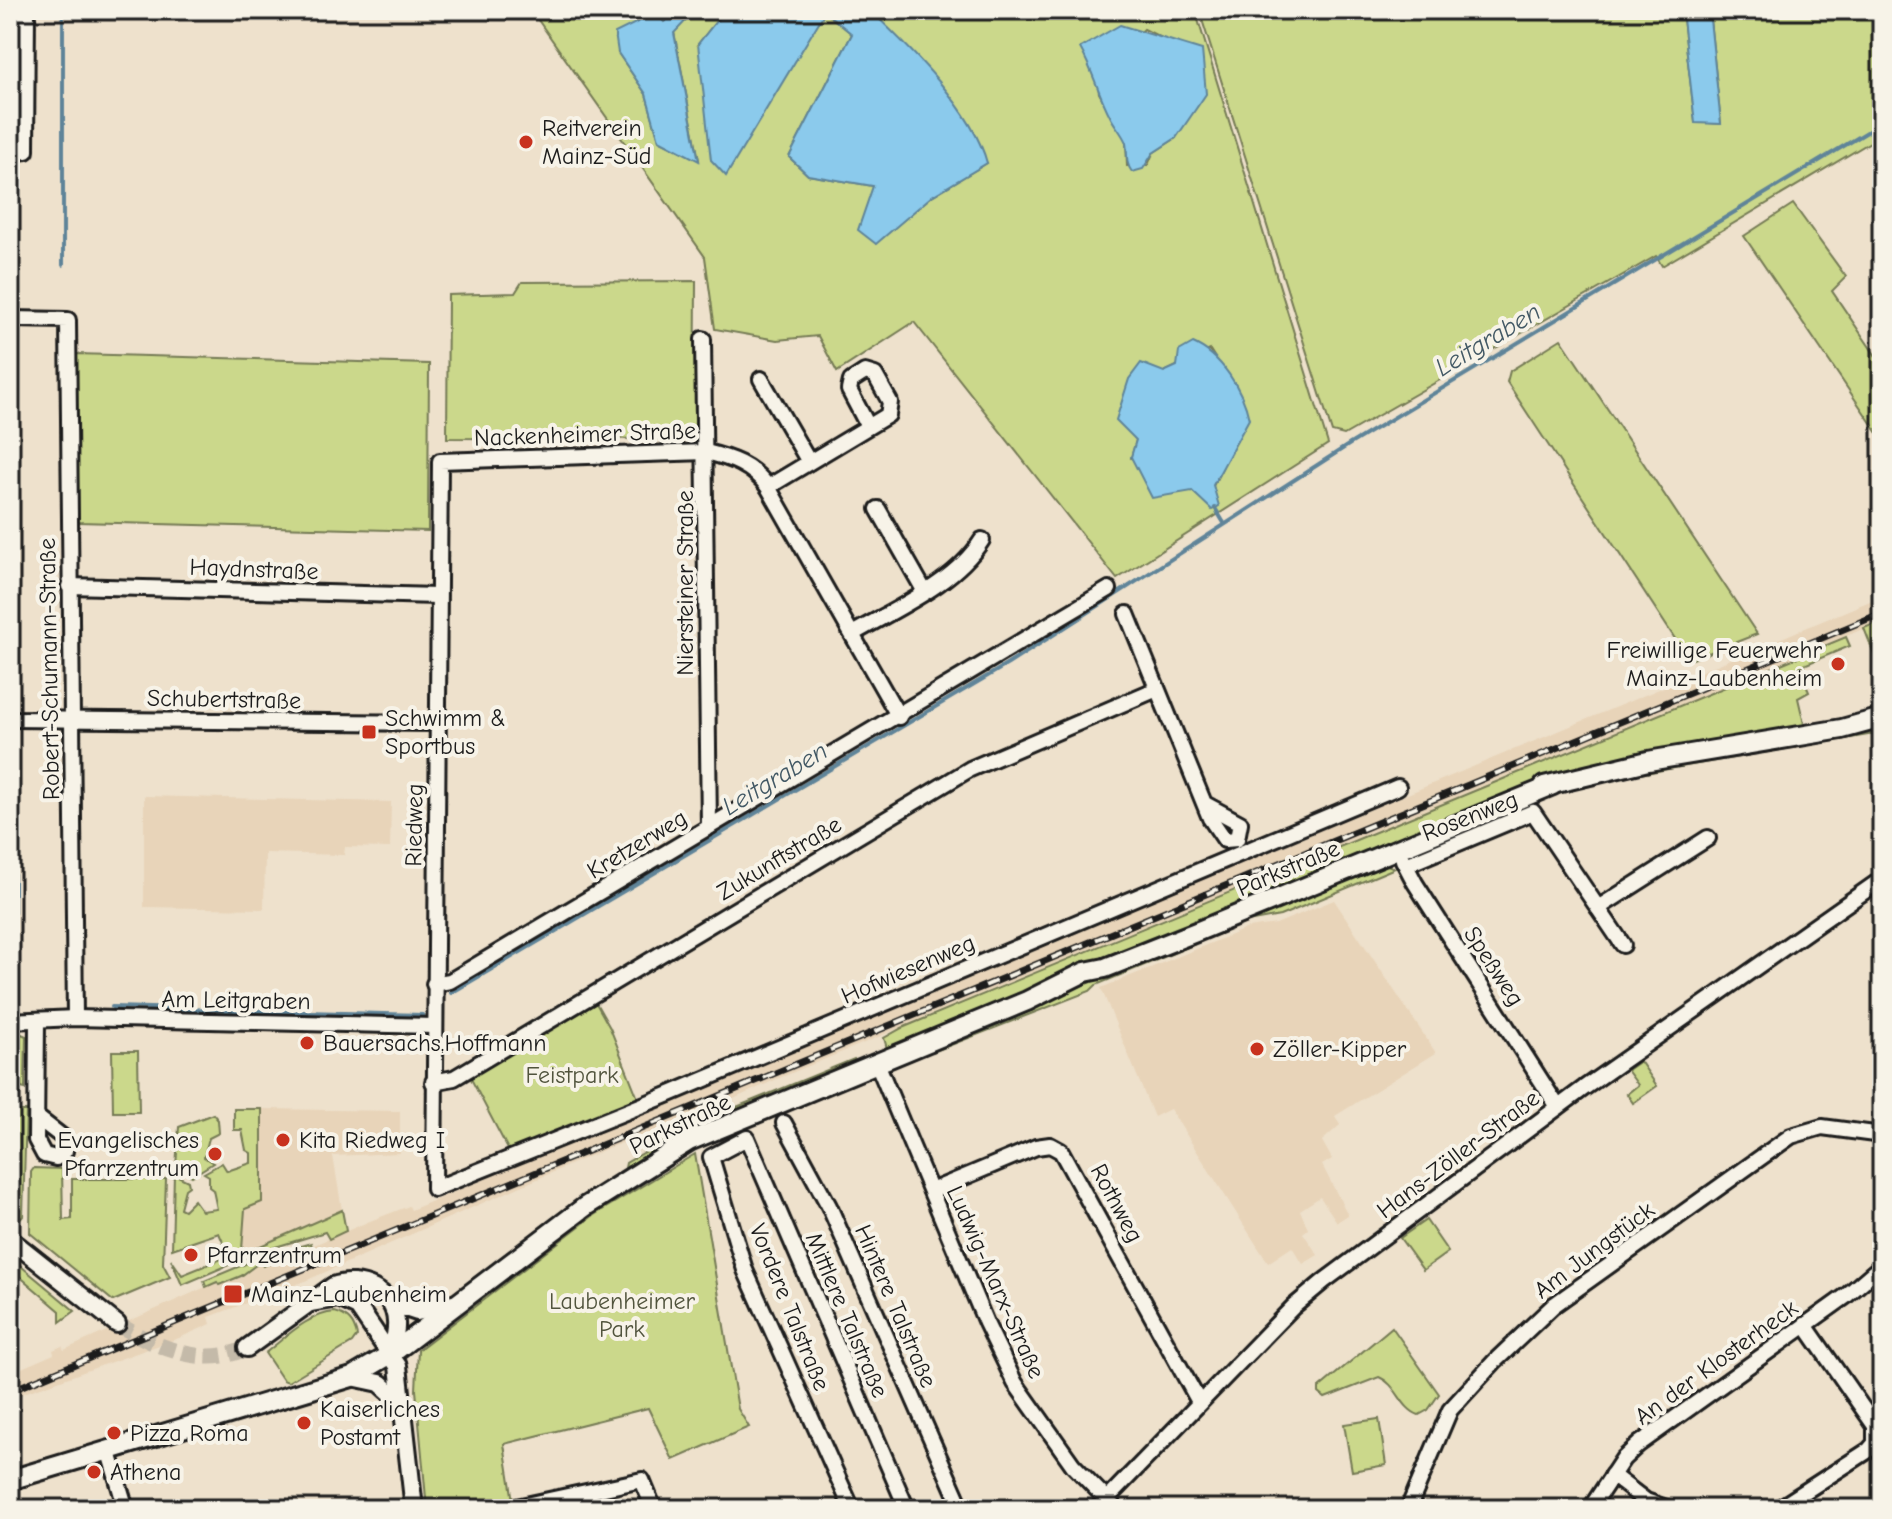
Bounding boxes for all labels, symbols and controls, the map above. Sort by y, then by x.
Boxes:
place label: Reitverein Mainz-Süd [542,114,652,170]
marker: Reitverein Mainz-Süd [517,133,535,151]
water label: Leitgraben [1430,297,1546,383]
street label: Nackenheimer Straße [474,416,696,452]
street label: Niersteiner Straße [671,490,699,676]
street label: Robert-Schumann-Straße [33,538,65,800]
street label: Haydnstraße [189,553,319,585]
place label: Freiwillige Feuerwehr Mainz-Laubenheim [1606,636,1822,692]
marker: Freiwillige Feuerwehr Mainz-Laubenheim [1829,655,1847,673]
street label: Schubertstraße [147,684,301,714]
place label: Schwimm & Sportbus [385,704,506,760]
marker: Schwimm & Sportbus [360,723,378,741]
water label: Leitgraben [717,736,833,822]
street label: Riedweg [399,783,429,867]
street label: Rosenweg [1418,785,1522,847]
street label: Kretzerweg [582,803,692,885]
street label: Zukunftstraße [712,810,846,906]
street label: Parkstraße [1232,834,1344,902]
street label: Speßweg [1458,921,1530,1011]
street label: Hofwiesenweg [837,928,979,1010]
street label: Am Leitgraben [161,985,311,1015]
place label: Bauersachs.Hoffmann [323,1029,547,1057]
marker: Bauersachs.Hoffmann [298,1034,316,1052]
place label: Zöller-Kipper [1273,1035,1407,1063]
marker: Zöller-Kipper [1248,1040,1266,1058]
park label: Feistpark [525,1061,619,1089]
street label: Hans-Zöller-Straße [1371,1084,1545,1224]
street label: Parkstraße [625,1088,735,1160]
place label: Evangelisches Pfarrzentrum [58,1126,199,1182]
place label: Kita Riedweg I [299,1126,445,1154]
marker: Kita Riedweg I [274,1131,292,1149]
marker: Evangelisches Pfarrzentrum [206,1145,224,1163]
street label: Rothweg [1085,1159,1149,1247]
street label: Ludwig-Marx-Straße [941,1181,1051,1383]
street label: Am Jungstück [1528,1195,1660,1304]
street label: Vordere Talstraße [744,1219,836,1395]
street label: Hintere Talstraße [849,1220,943,1392]
street label: Mittlere Talstraße [800,1228,894,1402]
place label: Pfarrzentrum [207,1241,342,1269]
marker: Pfarrzentrum [182,1246,200,1264]
place label: Mainz-Laubenheim [251,1280,447,1308]
marker: Mainz-Laubenheim [222,1283,244,1305]
park label: Laubenheimer Park [549,1287,696,1343]
street label: An der Klosterheck [1629,1293,1803,1430]
place label: Kaiserliches Postamt [320,1395,440,1451]
marker: Kaiserliches Postamt [295,1414,313,1432]
place label: Pizza Roma [130,1419,249,1447]
marker: Pizza Roma [105,1424,123,1442]
place label: Athena [110,1458,181,1486]
marker: Athena [85,1463,103,1481]

